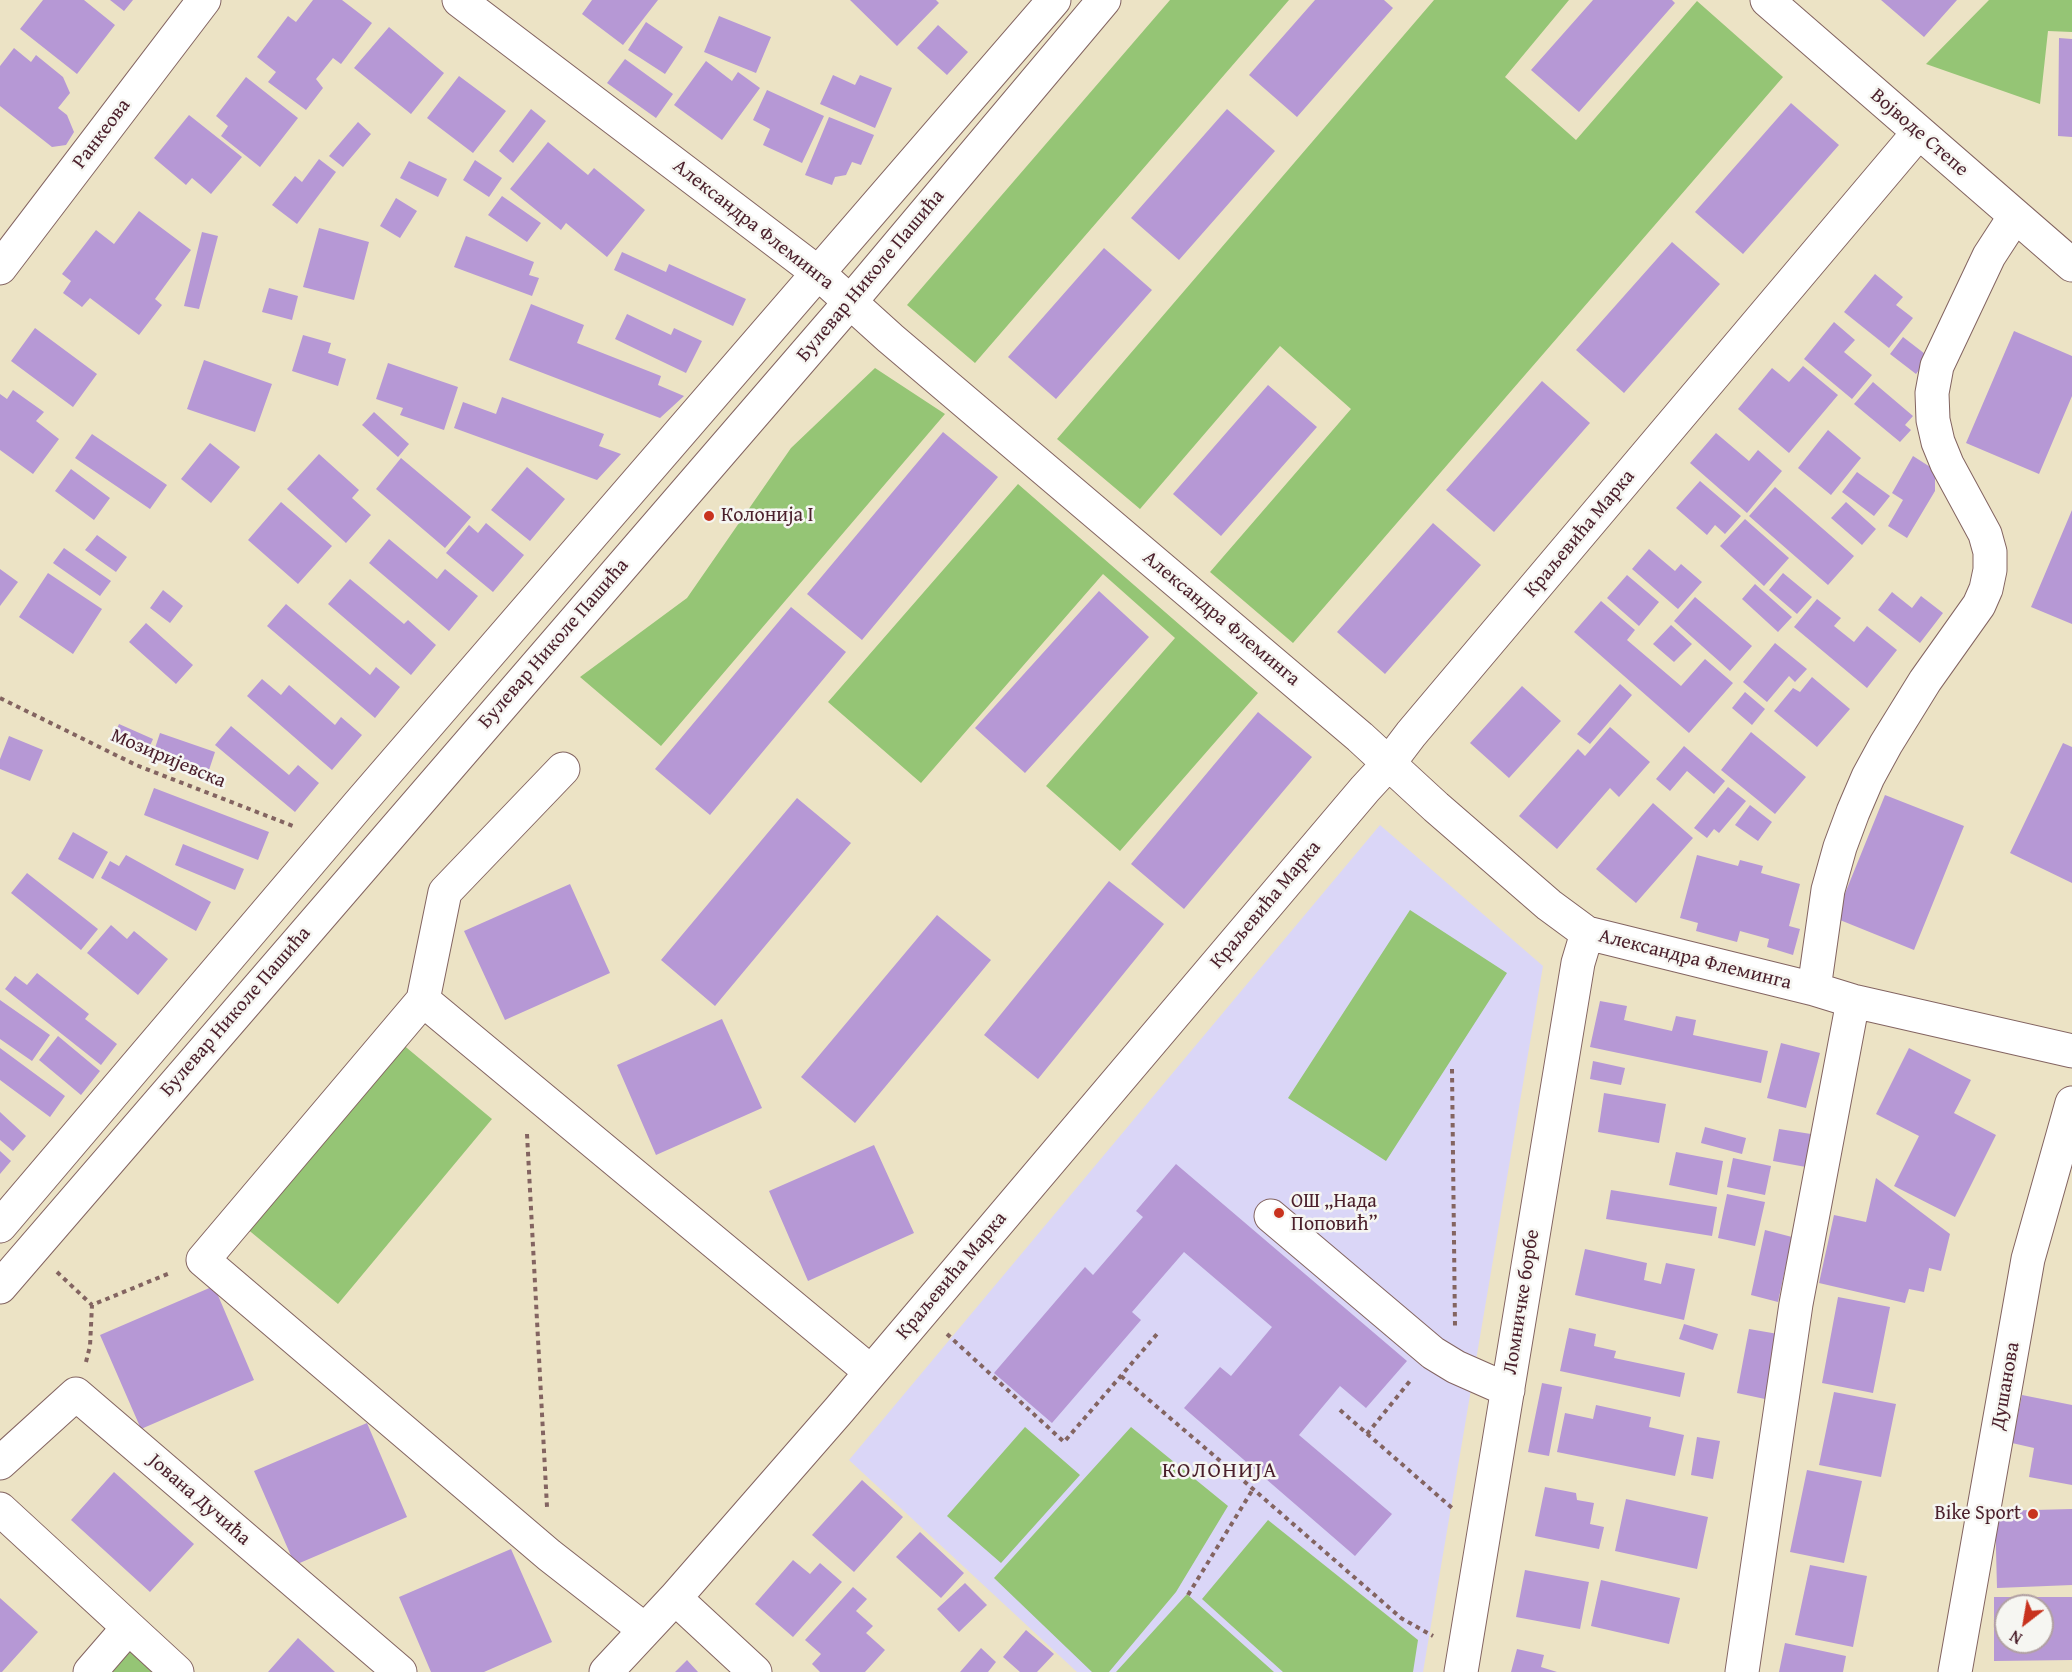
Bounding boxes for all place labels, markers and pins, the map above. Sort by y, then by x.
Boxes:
place label: Колонија I [721,504,814,528]
marker: Колонија I [702,509,716,523]
place label: ОШ „Нада Поповић” [1291,1190,1378,1237]
marker: ОШ „Нада Поповић” [1272,1206,1286,1220]
place label: Bike Sport [1934,1502,2021,1526]
marker: Bike Sport [2026,1507,2040,1521]

